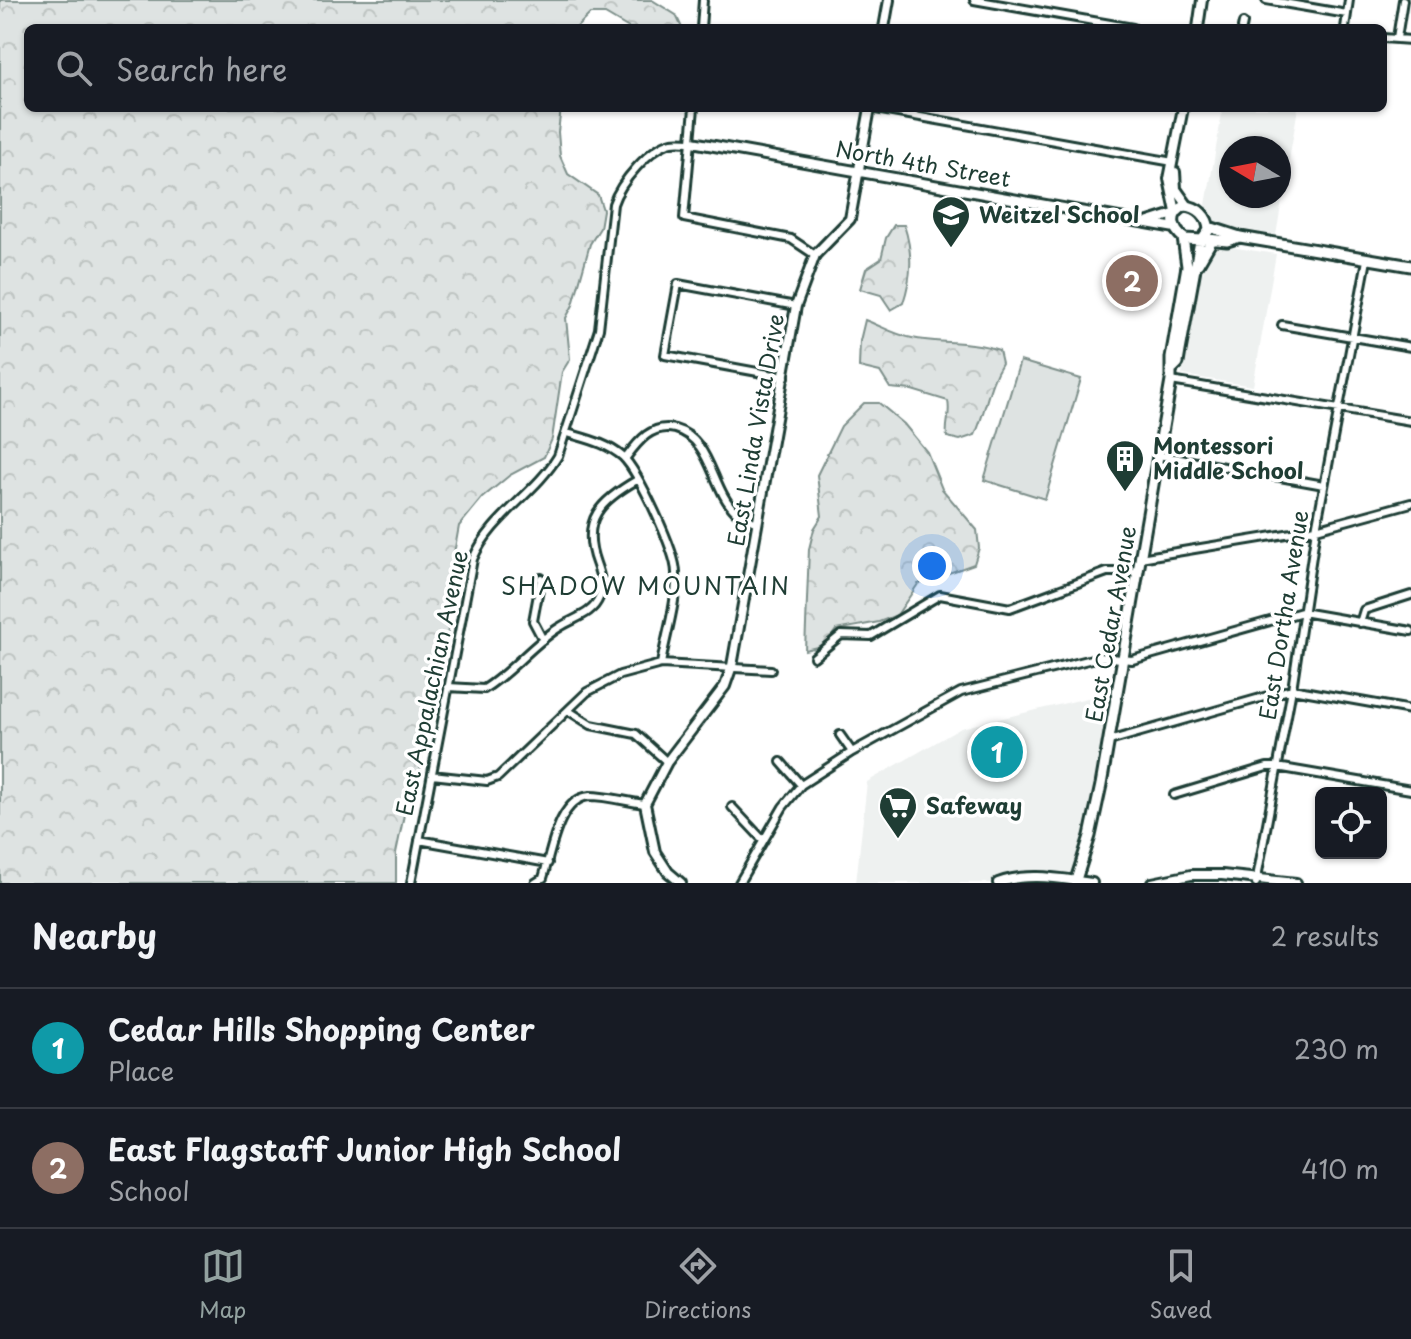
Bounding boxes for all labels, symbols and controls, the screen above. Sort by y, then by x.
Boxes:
search box [24,24,1387,112]
icon: search [52,46,96,90]
text: Search here [116,46,288,91]
street label: North 4th Street [833,131,1013,194]
north arrow [1219,136,1291,208]
school or university icon: Weitzel School [930,194,972,249]
place label: Weitzel School [979,197,1139,230]
pin: 2 [1106,251,1158,311]
street label: East Linda Vista Drive [718,311,791,548]
place label: Montessori Middle School [1153,428,1304,486]
building icon: Montessori Middle School [1104,438,1146,493]
street label: East Dortha Avenue [1250,508,1315,722]
street label: East Cedar Avenue [1076,523,1143,724]
your location [912,546,952,586]
street label: East Appalachian Avenue [386,547,475,819]
district label: SHADOW MOUNTAIN [501,567,791,603]
pin: 1 [971,722,1023,782]
supermarket icon: Safeway [877,785,919,840]
map controls [1315,787,1387,859]
button: locate [1315,787,1387,859]
place label: Safeway [926,788,1022,821]
text: Nearby [32,909,157,961]
text: 2 results [1271,916,1379,955]
text: Cedar Hills Shopping Center [108,1006,535,1051]
text: 1 [52,1029,64,1068]
text: 230 m [1294,1029,1379,1068]
text: Place [108,1051,174,1090]
text: East Flagstaff Junior High School [108,1126,621,1171]
text: 2 [49,1149,67,1188]
text: 410 m [1301,1149,1379,1188]
text: School [108,1171,190,1210]
tab: Map [199,1244,246,1325]
tab: Directions [644,1244,751,1325]
tab: Saved [1149,1244,1212,1325]

